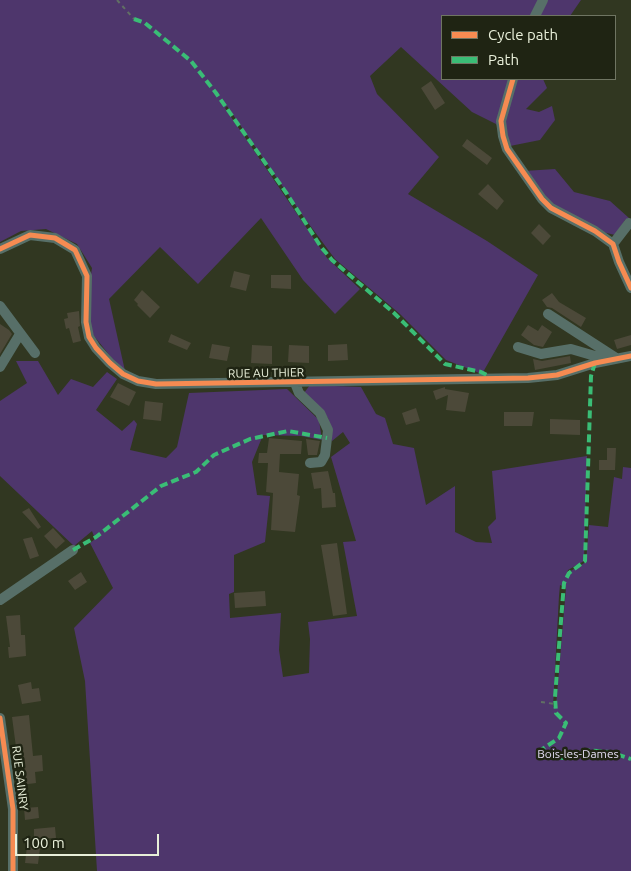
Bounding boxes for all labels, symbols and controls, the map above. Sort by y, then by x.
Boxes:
legend [441,15,616,80]
text: Cycle path [488,26,558,43]
text: Path [488,51,519,68]
street label: RUE AU THIER [228,365,304,381]
street label: RUE SAINRY [9,745,31,811]
park label: Bois-les-Dames [537,747,619,761]
scale bar [18,824,161,856]
text: 100 m [23,834,65,851]

